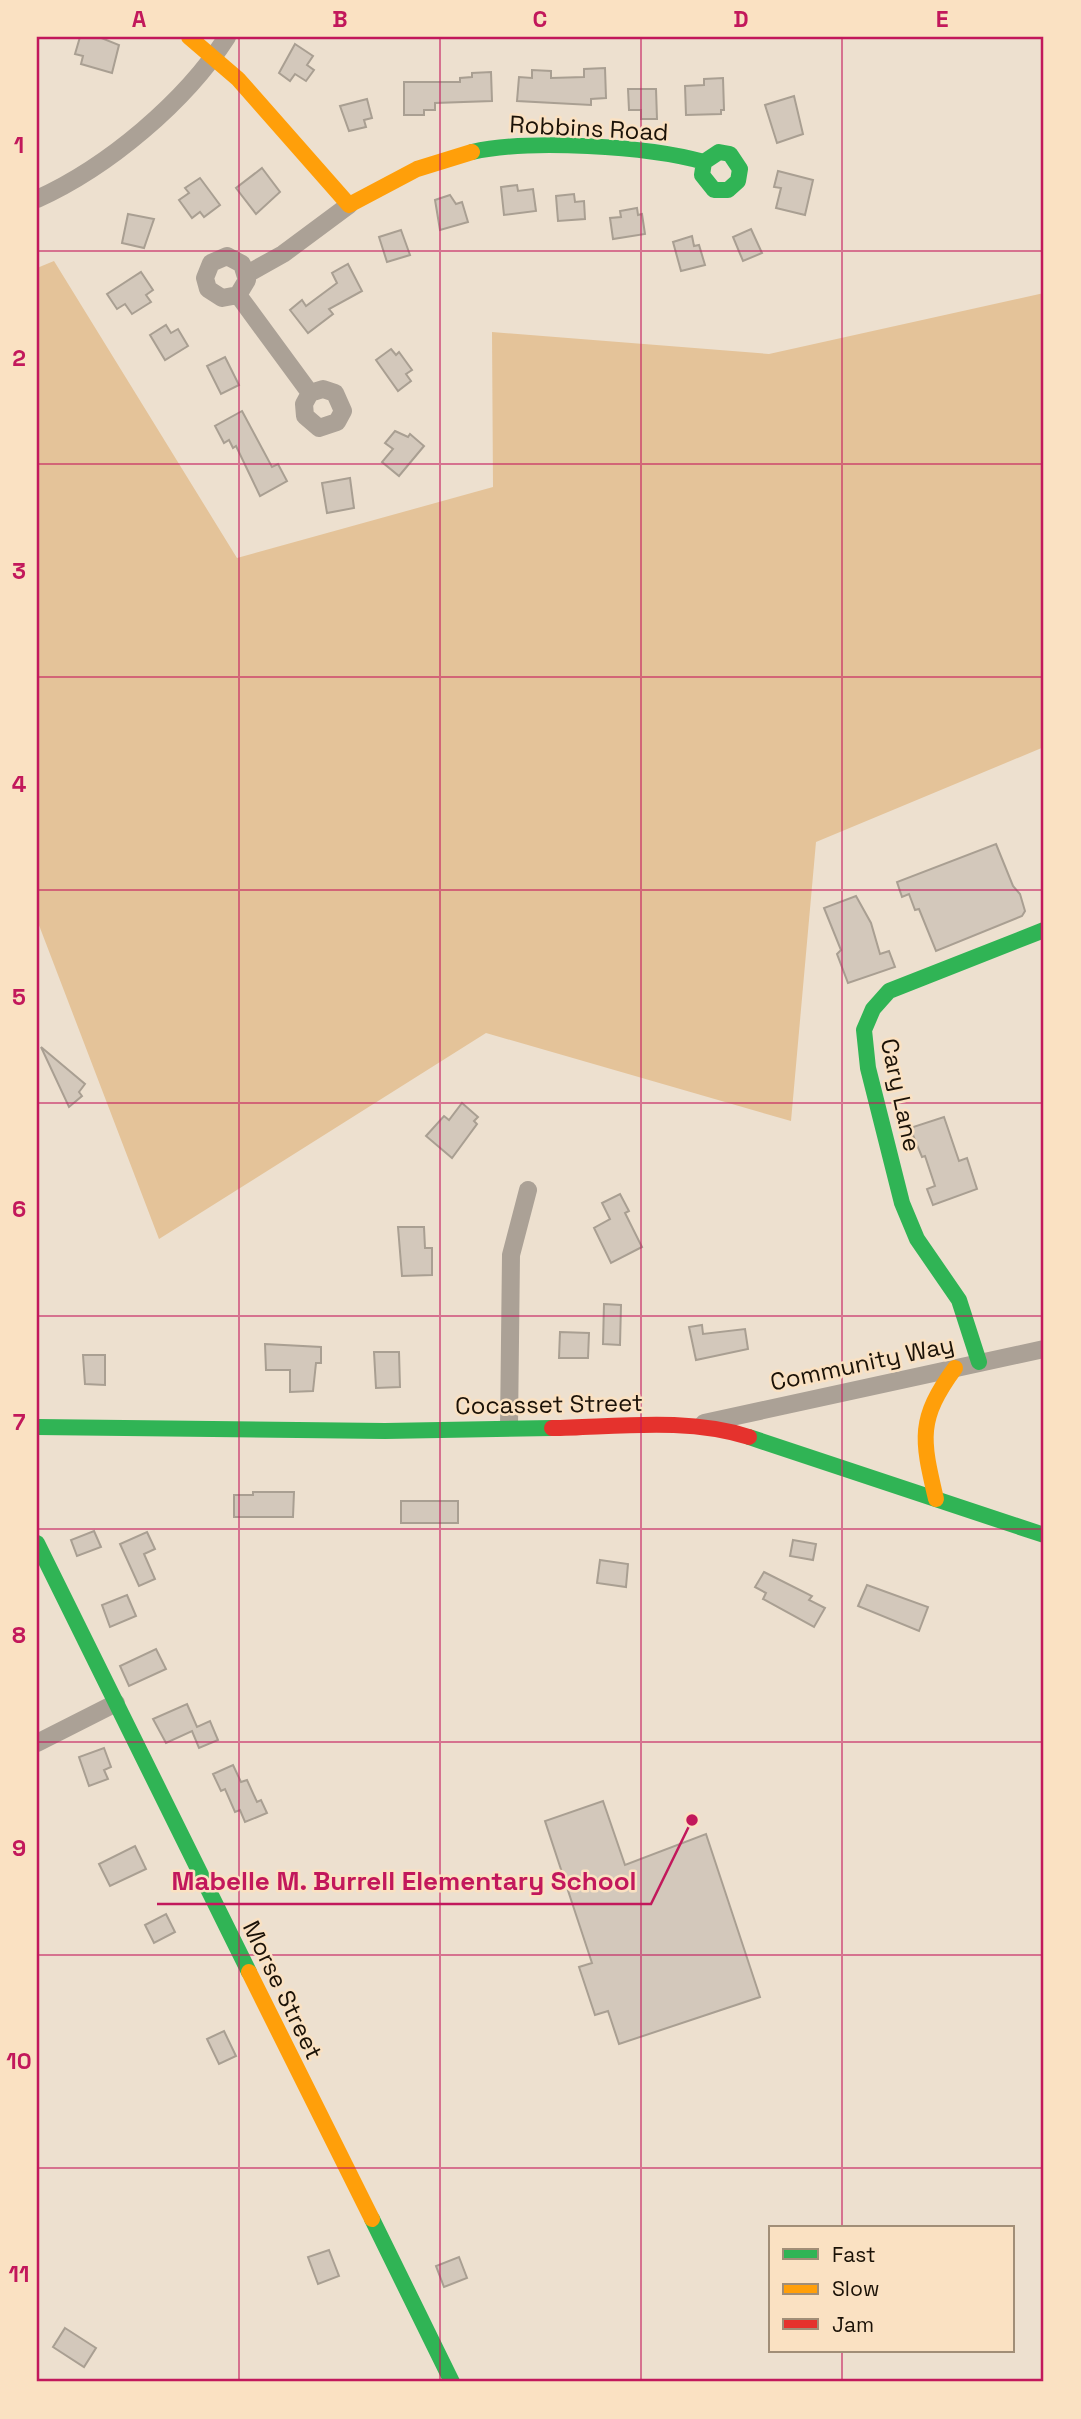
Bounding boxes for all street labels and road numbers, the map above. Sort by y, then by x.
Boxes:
street label: Robbins Road [509,108,669,148]
street label: Cary Lane [874,1036,928,1154]
street label: Community Way [767,1328,957,1398]
street label: Cocasset Street [455,1387,643,1421]
street label: Morse Street [236,1915,330,2065]

